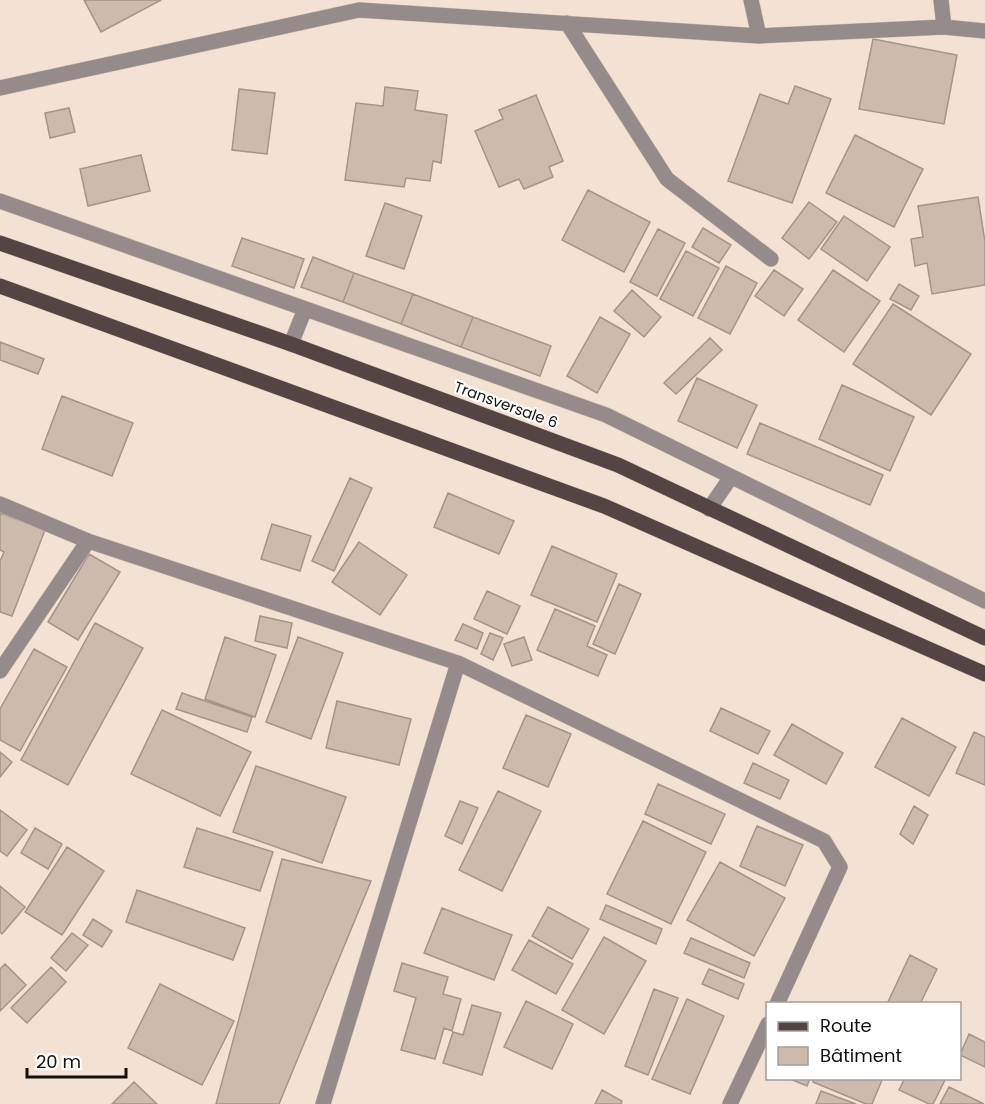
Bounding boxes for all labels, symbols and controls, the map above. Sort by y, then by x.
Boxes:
street label: Transversale 6 [451,376,561,433]
legend [766,1002,961,1080]
text: Route [820,1013,872,1038]
scale bar [27,1041,126,1079]
text: Bâtiment [820,1043,902,1068]
text: 20 m [36,1049,81,1074]

